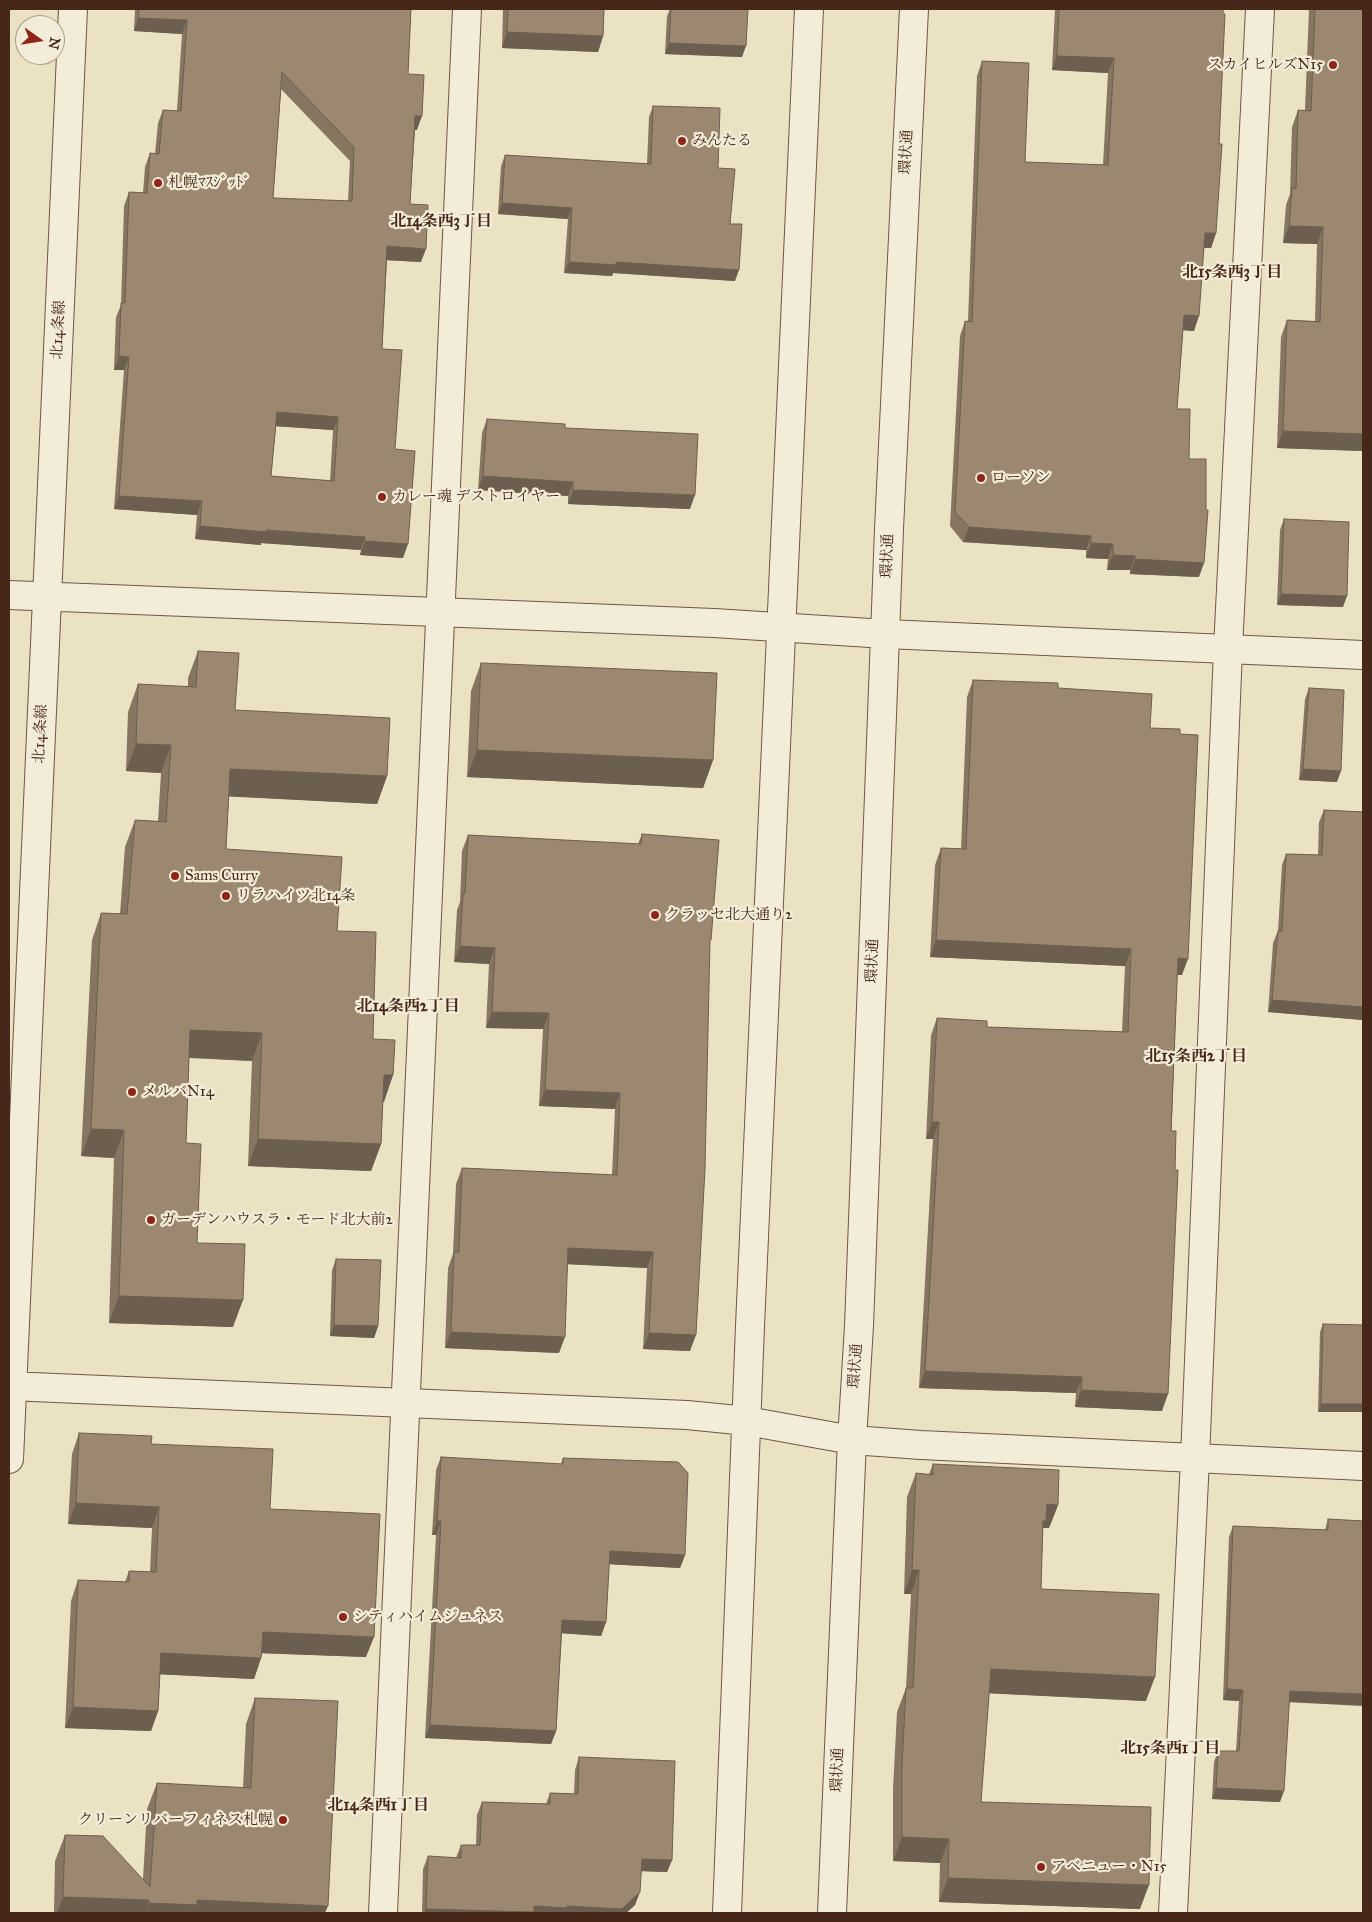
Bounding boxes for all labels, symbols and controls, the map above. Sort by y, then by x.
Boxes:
north arrow [15,15,65,65]
text: N [45,36,64,51]
place label: スカイヒルズN15 [1207,56,1323,74]
marker: スカイヒルズN15 [1327,59,1339,71]
street label: 環状通 [897,129,917,175]
place label: みんたる [692,132,752,150]
marker: みんたる [676,135,688,147]
place label: 札幌ﾏｽｼﾞｯﾄﾞ [168,174,250,192]
marker: 札幌ﾏｽｼﾞｯﾄﾞ [152,177,164,189]
district label: 北14条西3丁目 [390,212,492,232]
district label: 北15条西3丁目 [1182,263,1282,283]
street label: 北14条線 [48,300,70,360]
place label: ローソン [991,469,1051,487]
marker: ローソン [975,472,987,484]
place label: カレー魂 デストロイヤー [392,488,560,506]
marker: カレー魂 デストロイヤー [376,491,388,503]
street label: 環状通 [878,533,898,579]
street label: 北14条線 [30,704,52,764]
place label: Sams Curry [185,867,258,885]
marker: Sams Curry [169,870,181,882]
place label: リラハイツ北14条 [236,887,355,905]
marker: リラハイツ北14条 [220,890,232,902]
place label: クラッセ北大通り2 [665,906,792,924]
marker: クラッセ北大通り2 [649,909,661,921]
street label: 環状通 [863,938,883,984]
district label: 北14条西2丁目 [356,997,460,1017]
district label: 北15条西2丁目 [1145,1047,1247,1067]
place label: メルバN14 [142,1083,214,1101]
marker: メルバN14 [126,1086,138,1098]
place label: ガーデンハウスラ・モード北大前2 [161,1211,393,1229]
marker: ガーデンハウスラ・モード北大前2 [145,1214,157,1226]
street label: 環状通 [845,1343,867,1389]
place label: シティハイムジュネス [353,1608,503,1626]
marker: シティハイムジュネス [337,1611,349,1623]
district label: 北15条西1丁目 [1120,1739,1220,1759]
street label: 環状通 [828,1747,848,1793]
district label: 北14条西1丁目 [327,1796,429,1816]
place label: クリーンリバーフィネス札幌 [78,1811,273,1829]
marker: クリーンリバーフィネス札幌 [277,1814,289,1826]
place label: アベニュー・N15 [1051,1858,1167,1876]
marker: アベニュー・N15 [1035,1861,1047,1873]

